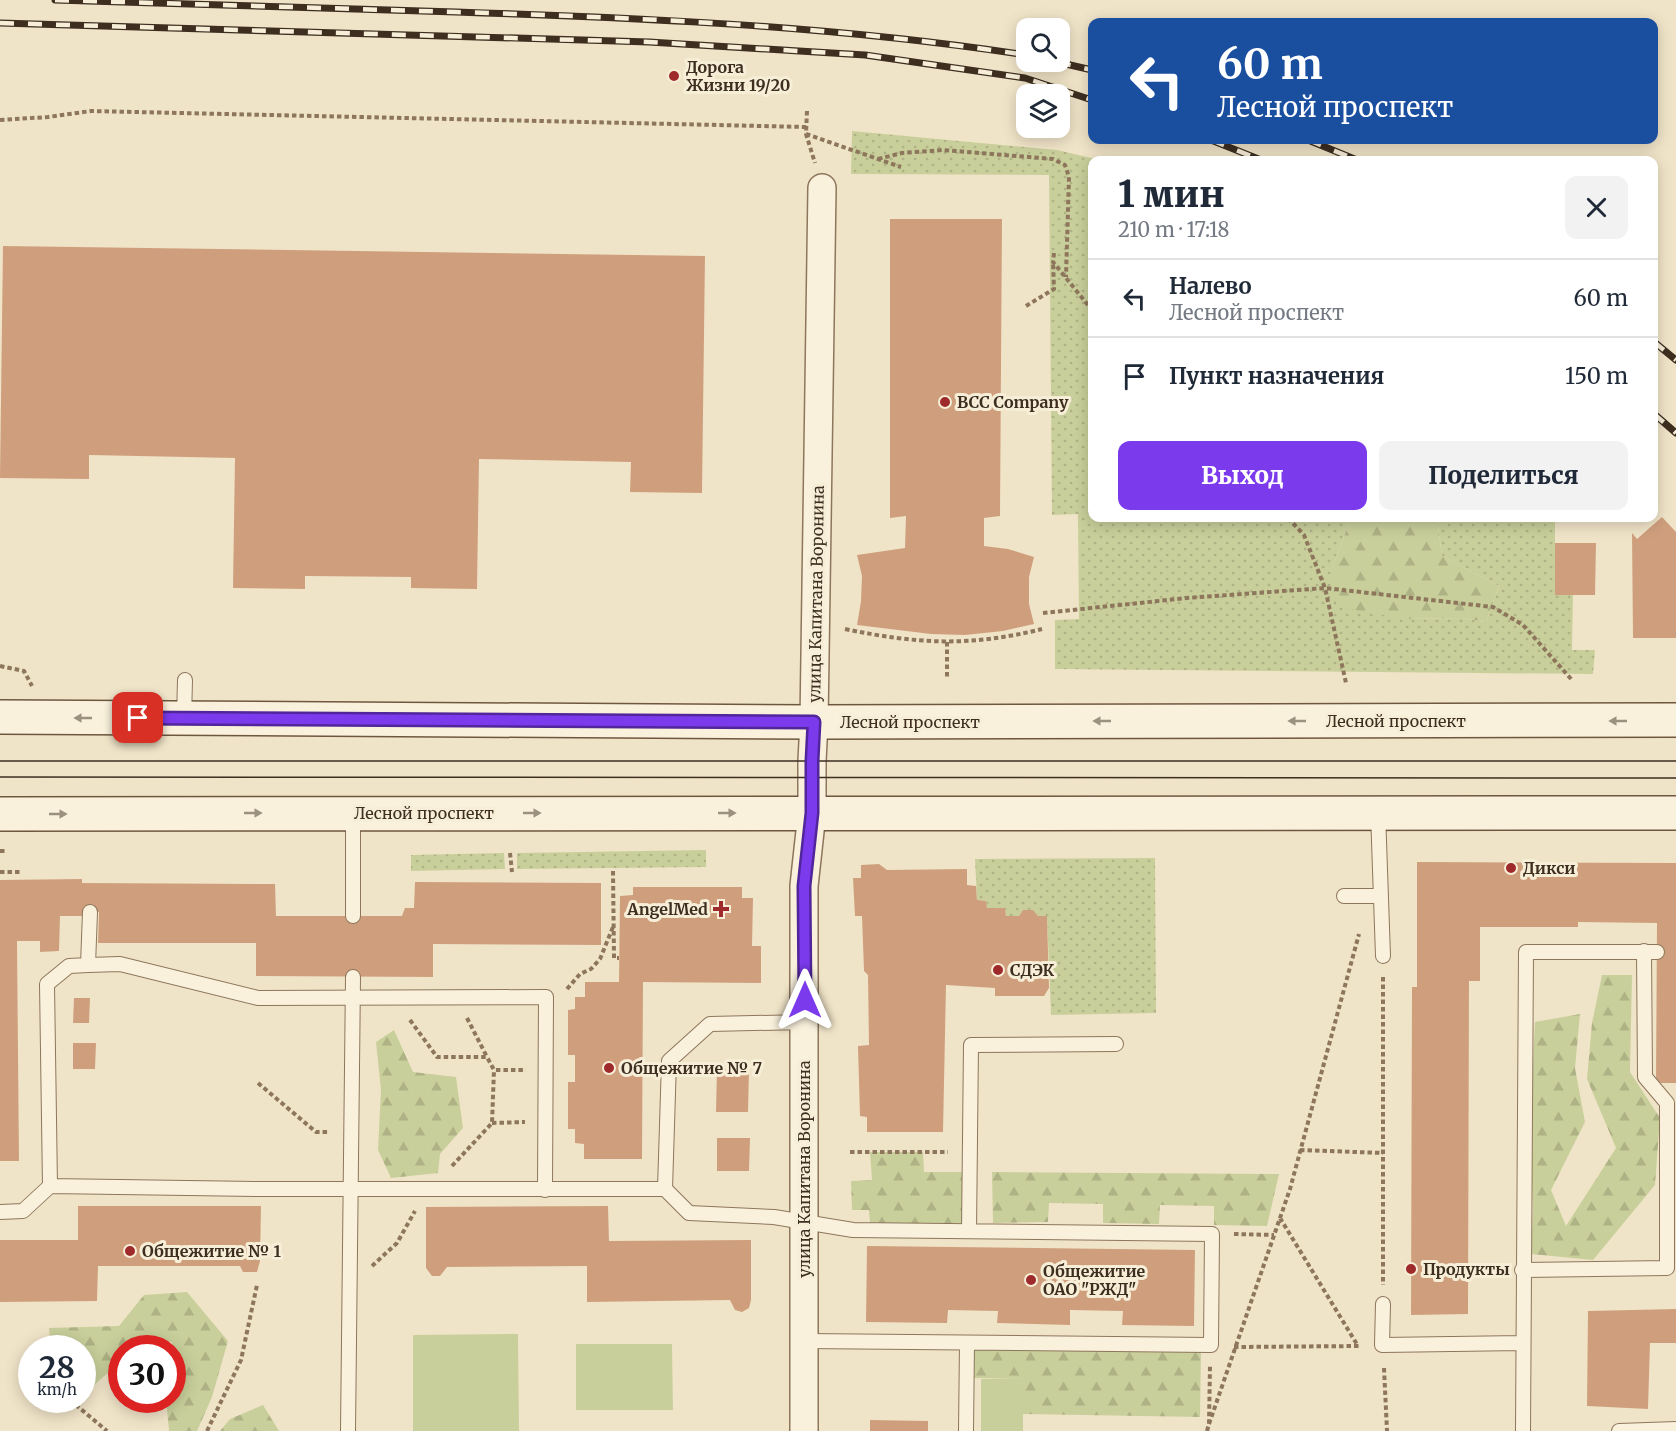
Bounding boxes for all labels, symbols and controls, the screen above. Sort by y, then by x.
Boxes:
map controls [1016,18,1070,138]
button: search [1016,18,1070,72]
text: 60 m [1217,38,1323,90]
icon: left [1118,42,1196,120]
place label: Дорога Жизни 19/20 [686,57,790,95]
marker: Дорога Жизни 19/20 [667,69,681,83]
button: layers [1016,84,1070,138]
text: Лесной проспект [1217,90,1454,124]
text: 1 мин [1118,172,1225,217]
button: close [1565,176,1628,239]
text: 210 m · 17:18 [1118,217,1229,242]
text: Налево [1169,272,1252,300]
icon: left [1118,282,1151,315]
text: 60 m [1574,284,1628,312]
text: Лесной проспект [1169,300,1344,325]
icon: arrive [1118,360,1151,393]
text: Пункт назначения [1169,362,1384,390]
text: 150 m [1565,362,1628,390]
place label: BCC Company [957,392,1069,412]
marker: BCC Company [938,395,952,409]
button: Выход [1118,441,1367,510]
button: Поделиться [1379,441,1628,510]
street label: улица Капитана Воронина [804,485,828,703]
pin [112,692,163,743]
icon: arrive [121,701,154,734]
street label: Лесной проспект [1326,711,1466,731]
street label: Лесной проспект [840,712,980,732]
one-way arrow [74,713,93,722]
one-way arrow [1092,716,1111,726]
one-way arrow [1287,716,1306,726]
one-way arrow [1608,716,1627,726]
street label: Лесной проспект [354,803,494,823]
one-way arrow [244,808,263,818]
one-way arrow [523,808,542,818]
one-way arrow [718,808,737,818]
one-way arrow [49,809,68,819]
place label: Дикси [1523,858,1576,878]
marker: Дикси [1504,861,1518,875]
place label: AngelMed [626,899,708,919]
marker: AngelMed [712,900,730,918]
place label: СДЭК [1010,960,1055,980]
marker: СДЭК [991,963,1005,977]
position arrow [773,968,837,1032]
place label: Общежитие № 7 [621,1058,762,1078]
street label: улица Капитана Воронина [794,1060,814,1278]
marker: Общежитие № 7 [602,1061,616,1075]
place label: Общежитие № 1 [142,1241,281,1261]
marker: Общежитие № 1 [123,1244,137,1258]
place label: Продукты [1423,1259,1510,1279]
place label: Общежитие ОАО "РЖД" [1043,1261,1146,1299]
marker: Продукты [1404,1262,1418,1276]
marker: Общежитие ОАО "РЖД" [1024,1273,1038,1287]
speed limit sign: 30 [108,1335,186,1413]
text: 28 [39,1348,75,1386]
text: km/h [37,1380,77,1399]

